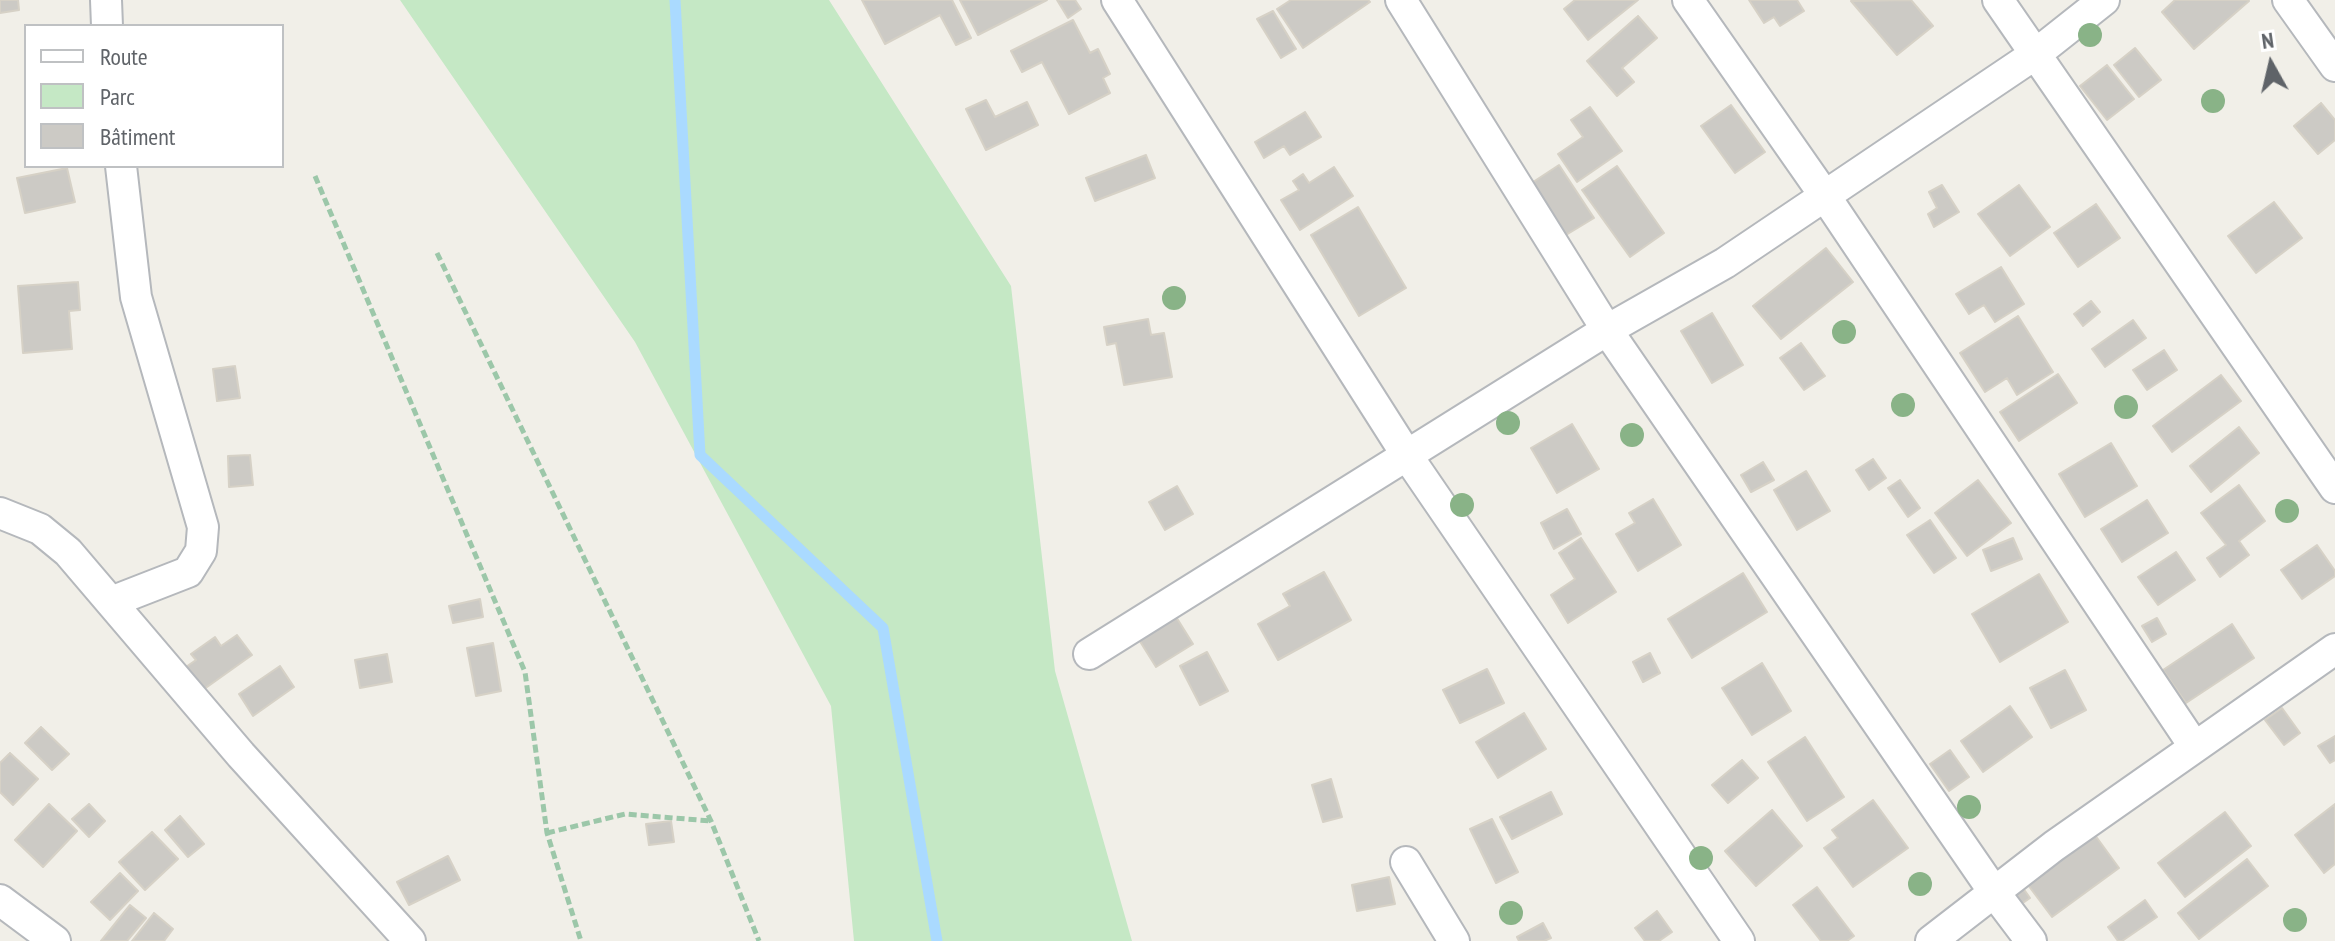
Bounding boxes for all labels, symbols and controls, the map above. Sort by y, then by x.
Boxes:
legend [24,24,284,168]
north arrow [2231,24,2311,104]
text: N [2260,26,2275,55]
text: Route [100,41,148,72]
text: Parc [100,81,135,112]
text: Bâtiment [100,121,175,152]

